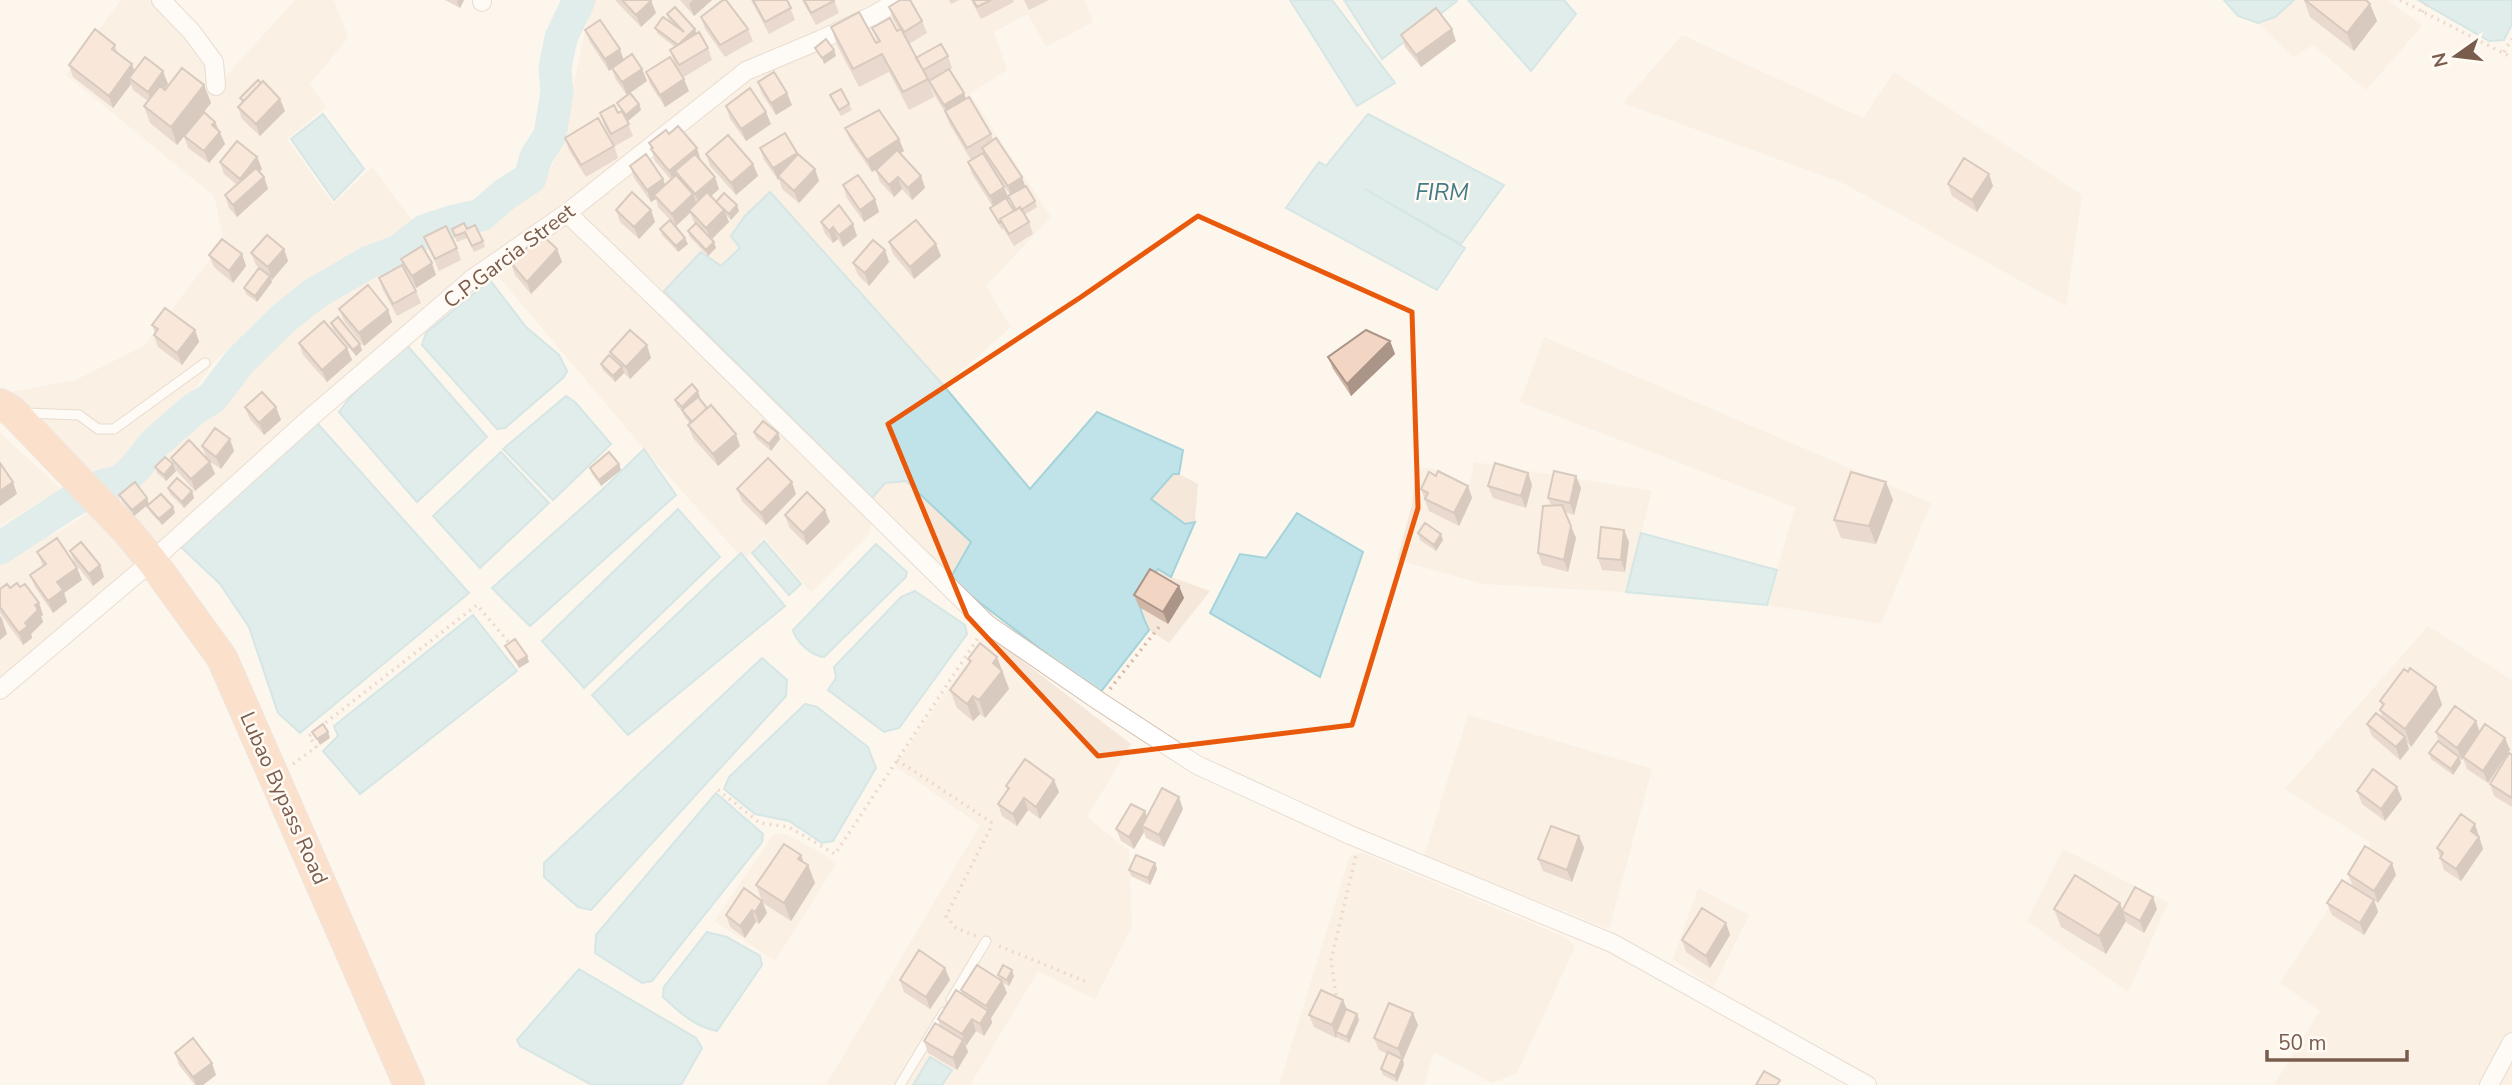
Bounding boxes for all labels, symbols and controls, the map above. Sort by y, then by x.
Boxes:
north arrow [2421,21,2491,91]
text: N [2426,50,2455,70]
water label: FIRM [1415,177,1469,208]
street label: C.P.Garcia Street [438,197,581,315]
street label: Lubao Bypass Road [233,707,335,889]
scale bar [2267,1018,2407,1062]
text: 50 m [2278,1029,2327,1057]

